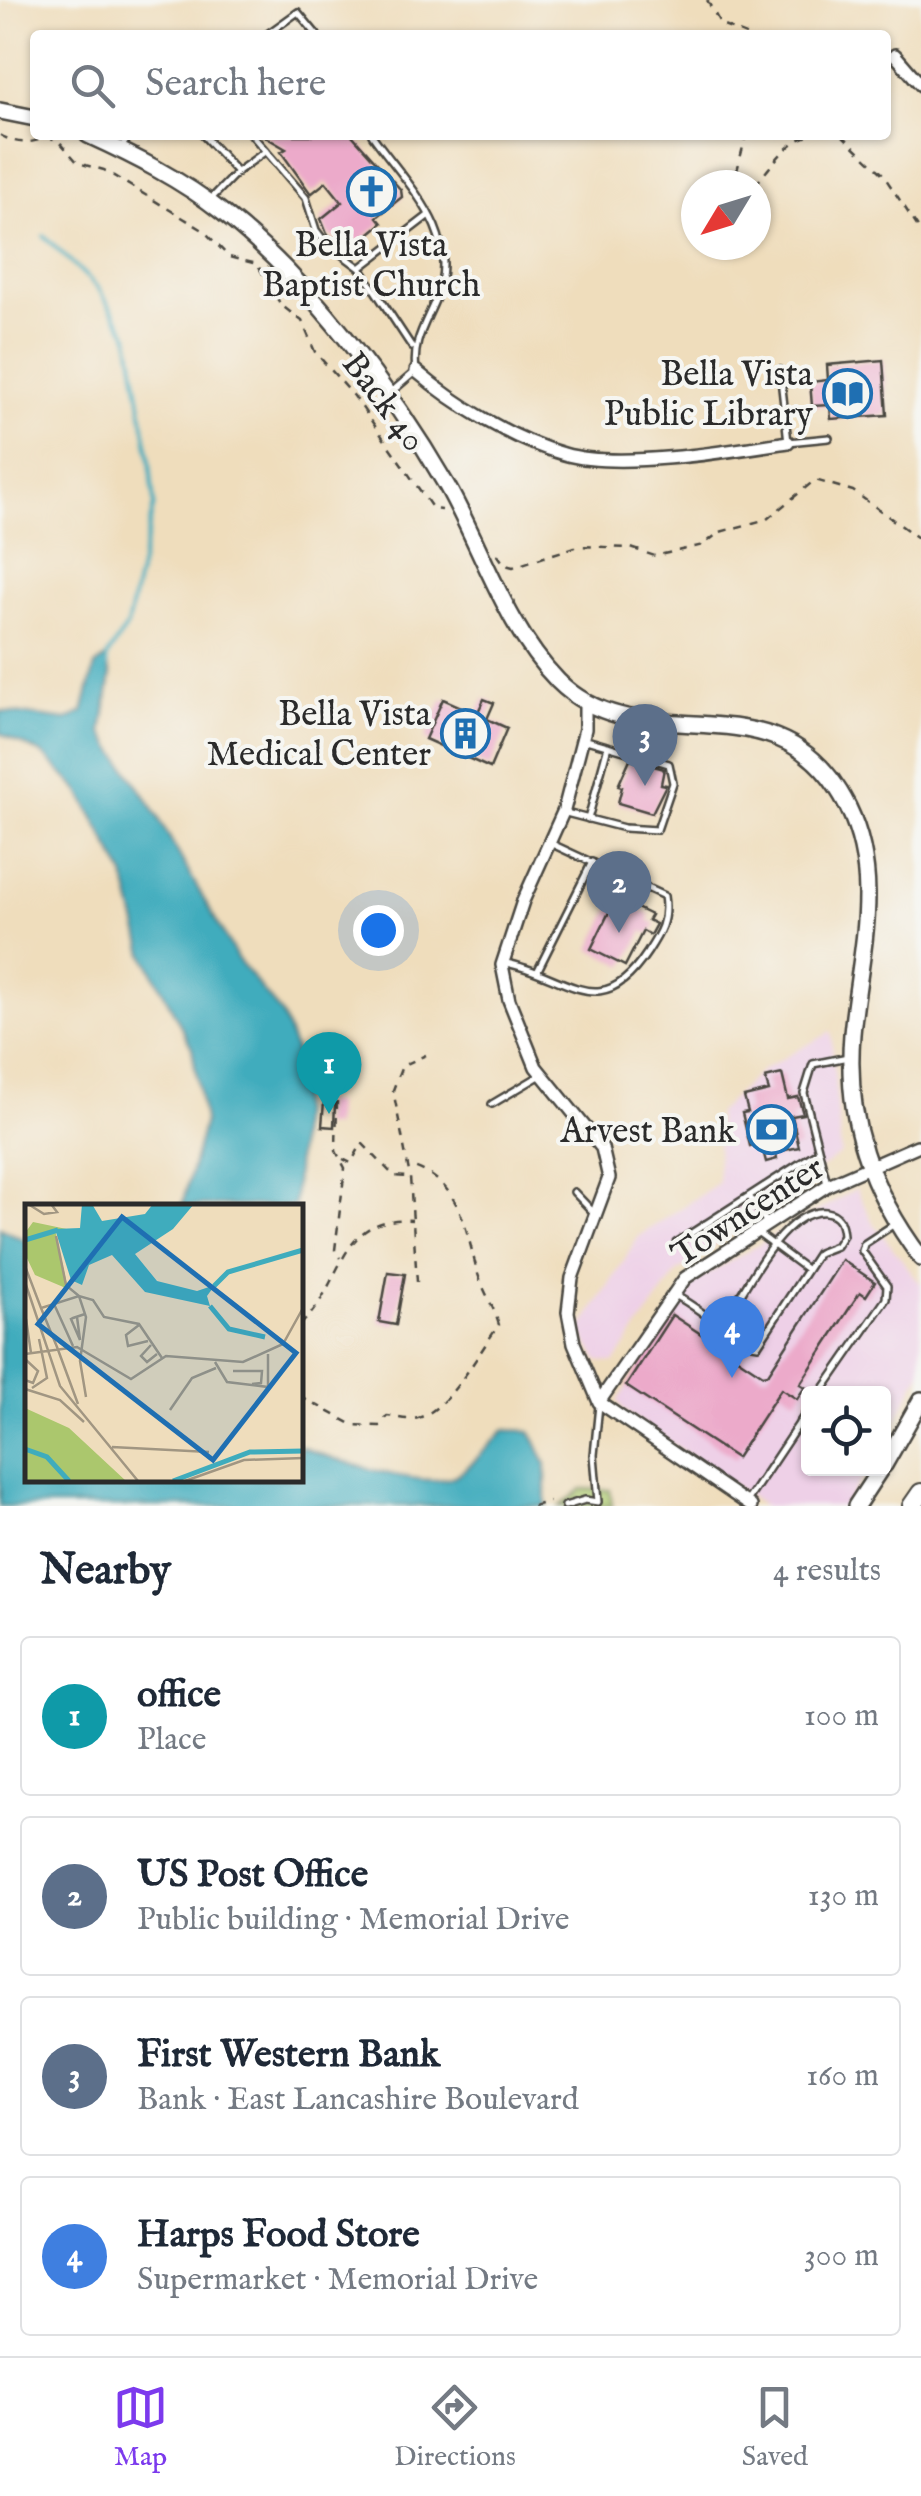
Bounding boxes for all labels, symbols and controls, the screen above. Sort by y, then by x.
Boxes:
search box [30,30,891,140]
icon: search [65,58,120,113]
text: Search here [145,61,326,109]
church icon: Bella Vista Baptist Church [345,166,397,218]
north arrow [681,170,771,260]
place label: Bella Vista Baptist Church [262,224,481,309]
street label: Back 40 [331,343,435,462]
place label: Bella Vista Public Library [604,353,814,438]
library icon: Bella Vista Public Library [822,367,874,419]
place label: Bella Vista Medical Center [207,693,432,778]
pin: 3 [612,704,678,786]
building icon: Bella Vista Medical Center [440,707,492,759]
pin: 2 [586,850,652,933]
your location [353,905,404,956]
pin: 1 [296,1032,362,1114]
bank icon: Arvest Bank [745,1104,797,1156]
place label: Arvest Bank [559,1110,736,1155]
street label: Towncenter [664,1146,833,1278]
inset map [25,1204,302,1481]
pin: 4 [700,1296,764,1378]
map controls [801,1386,891,1476]
button: locate [801,1386,891,1476]
text: Nearby [40,1545,171,1598]
text: 4 results [773,1551,881,1592]
text: office [137,1672,221,1720]
text: 1 [69,1696,80,1737]
text: 100 m [804,1696,879,1737]
text: Place [137,1720,207,1761]
text: US Post Office [137,1852,368,1900]
text: 2 [67,1876,82,1917]
text: 130 m [808,1876,879,1917]
text: Public building · Memorial Drive [137,1900,569,1941]
text: First Western Bank [137,2032,440,2080]
text: 3 [69,2056,80,2097]
text: 160 m [806,2056,879,2097]
text: Bank · East Lancashire Boulevard [137,2080,579,2121]
text: Harps Food Store [137,2212,420,2260]
text: 4 [67,2236,82,2277]
text: 300 m [804,2236,879,2277]
text: Supermarket · Memorial Drive [137,2260,538,2301]
tab: Map [113,2380,168,2475]
tab: Directions [394,2380,516,2475]
tab: Saved [742,2380,808,2475]

